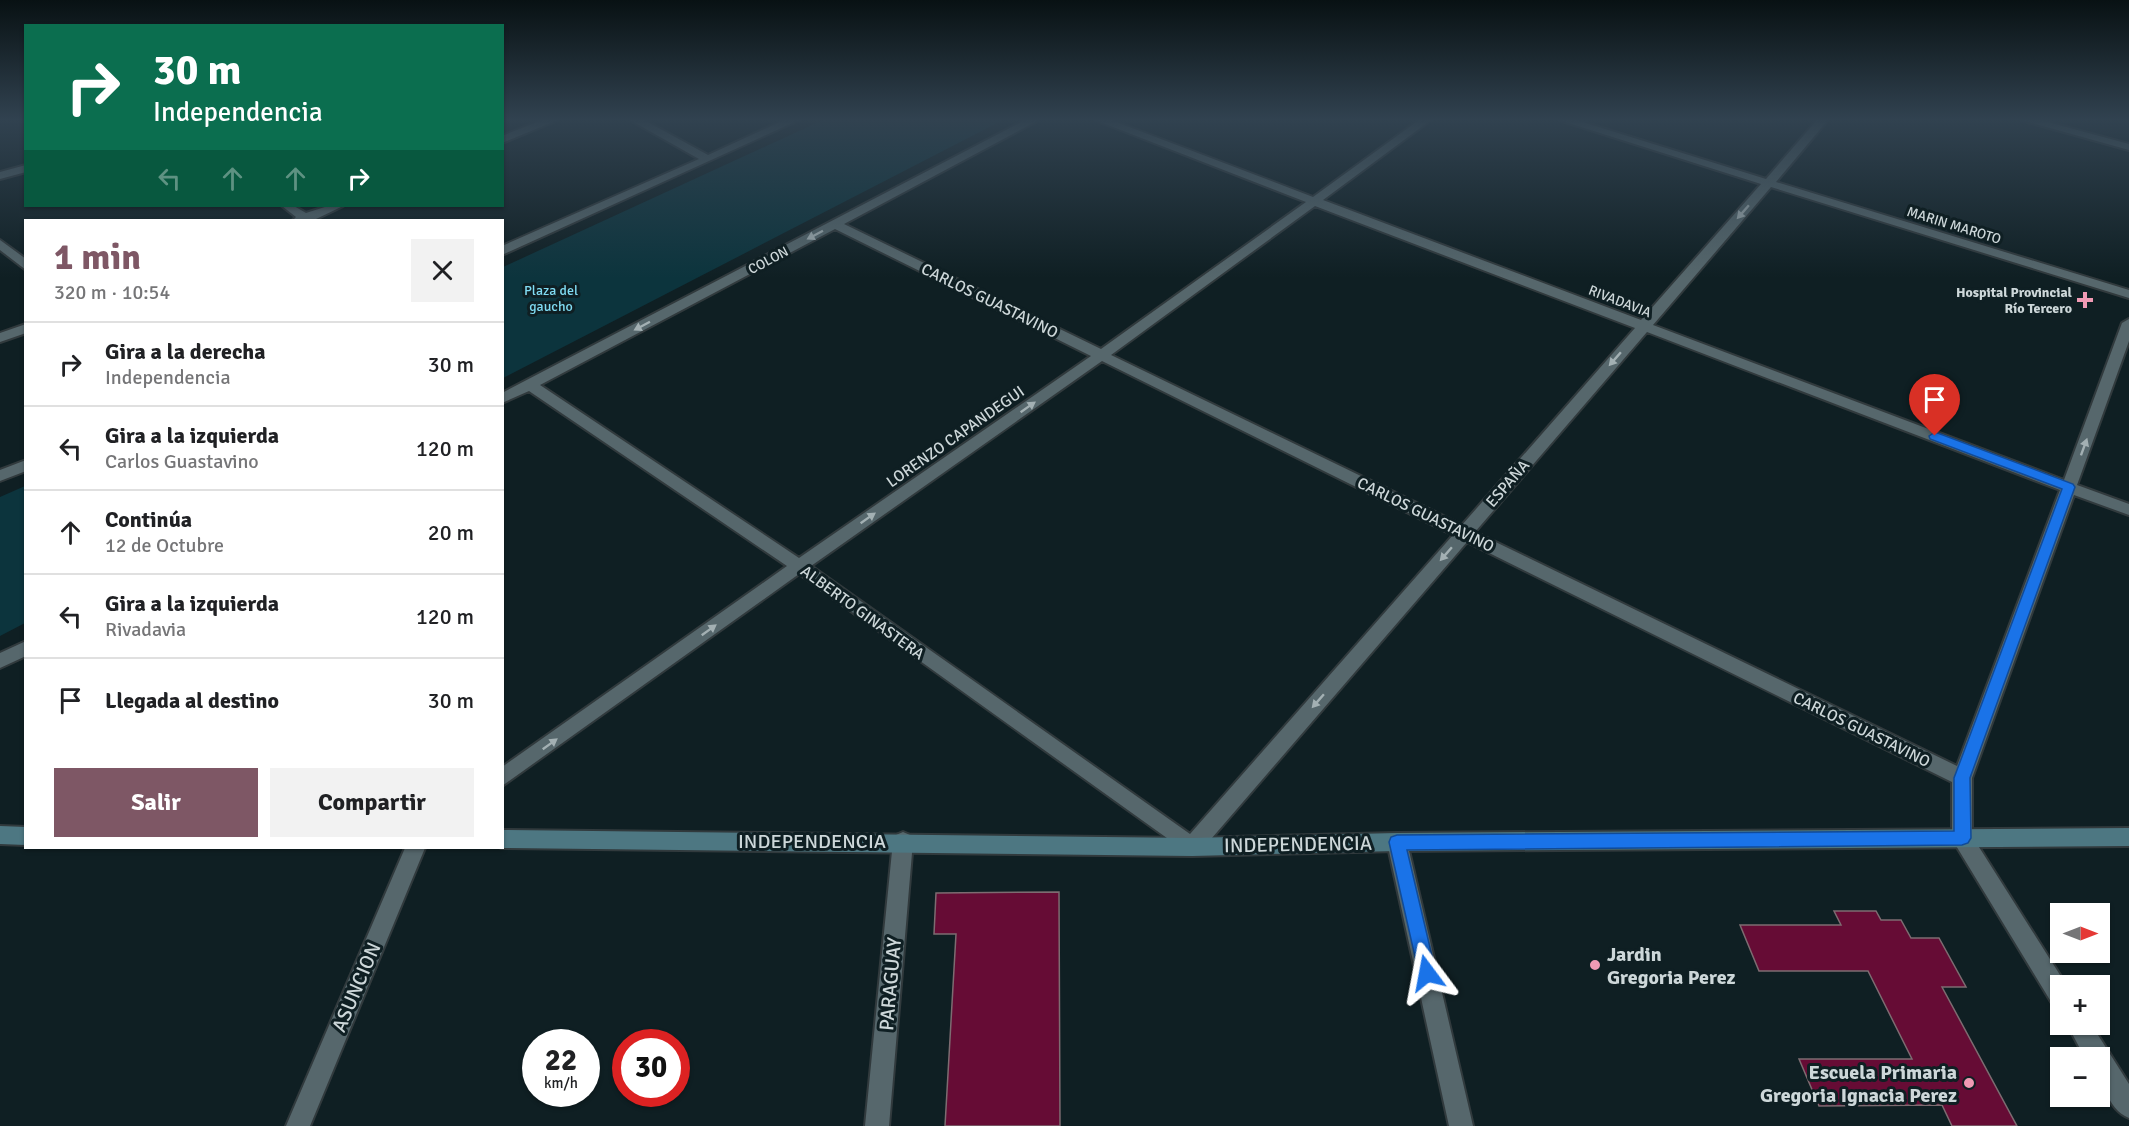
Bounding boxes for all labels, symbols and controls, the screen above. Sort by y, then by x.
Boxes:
text: 30 m [153,45,242,96]
icon: right [54,48,132,126]
text: Independencia [153,96,323,129]
icon: left [153,162,186,195]
icon: ahead [216,162,249,195]
icon: ahead [279,162,312,195]
icon: right [342,162,375,195]
street label: MARIN MAROTO [1905,203,2003,248]
one-way arrow [1737,204,1750,219]
one-way arrow [806,230,824,240]
text: 1 min [54,235,141,280]
button: close [411,239,474,302]
street label: COLON [745,243,791,278]
street label: CARLOS GUASTAVINO [918,259,1061,343]
text: 320 m · 10:54 [54,280,170,305]
park label: Plaza del gaucho [524,282,578,315]
street label: RIVADAVIA [1586,282,1654,321]
place label: Hospital Provincial Río Tercero [1956,284,2073,317]
marker: Hospital Provincial Río Tercero [2076,291,2094,309]
one-way arrow [634,321,651,331]
text: Gira a la derecha [105,338,266,365]
icon: right [54,348,87,381]
text: 30 m [428,351,474,378]
one-way arrow [1609,351,1622,366]
text: Independencia [105,365,231,390]
pin [1909,374,1960,436]
street label: LORENZO CAPANDEGUI [883,382,1028,492]
icon: arrive [1918,383,1951,416]
one-way arrow [1019,401,1035,413]
text: Gira a la izquierda [105,422,279,449]
icon: left [54,432,87,465]
text: 120 m [416,435,474,462]
one-way arrow [2079,438,2089,456]
text: Carlos Guastavino [105,449,259,474]
street label: ESPAÑA [1482,456,1534,512]
street label: CARLOS GUASTAVINO [1354,473,1497,557]
text: Continúa [105,506,192,533]
one-way arrow [859,512,875,524]
icon: ahead [54,516,87,549]
text: 20 m [428,519,474,546]
text: 12 de Octubre [105,533,224,558]
one-way arrow [1440,546,1453,561]
street label: ALBERTO GINASTERA [797,561,928,665]
text: Gira a la izquierda [105,590,279,617]
icon: left [54,600,87,633]
text: 120 m [416,603,474,630]
text: Rivadavia [105,617,186,642]
one-way arrow [701,625,716,637]
icon: arrive [54,684,87,717]
text: Llegada al destino [105,687,279,714]
text: 30 m [428,687,474,714]
street label: CARLOS GUASTAVINO [1790,688,1933,772]
one-way arrow [1312,693,1325,708]
one-way arrow [542,738,558,750]
button: Salir [54,768,258,837]
button: Compartir [270,768,474,837]
street label: INDEPENDENCIA [738,829,886,854]
street label: INDEPENDENCIA [1224,831,1372,858]
north arrow [2050,903,2110,963]
map controls [2050,903,2110,1107]
street label: PARAGUAY [874,936,907,1032]
street label: ASUNCION [326,939,387,1036]
position arrow [1395,941,1459,1005]
place label: Jardin Gregoria Perez [1607,942,1736,990]
marker: Jardin Gregoria Perez [1588,958,1602,972]
button: + [2050,975,2110,1035]
speed limit sign: 30 [612,1029,690,1107]
text: 22 [545,1042,577,1079]
button: − [2050,1047,2110,1107]
place label: Escuela Primaria Gregoria Ignacia Perez [1760,1060,1957,1108]
text: km/h [544,1074,578,1092]
marker: Escuela Primaria Gregoria Ignacia Perez [1962,1076,1976,1090]

